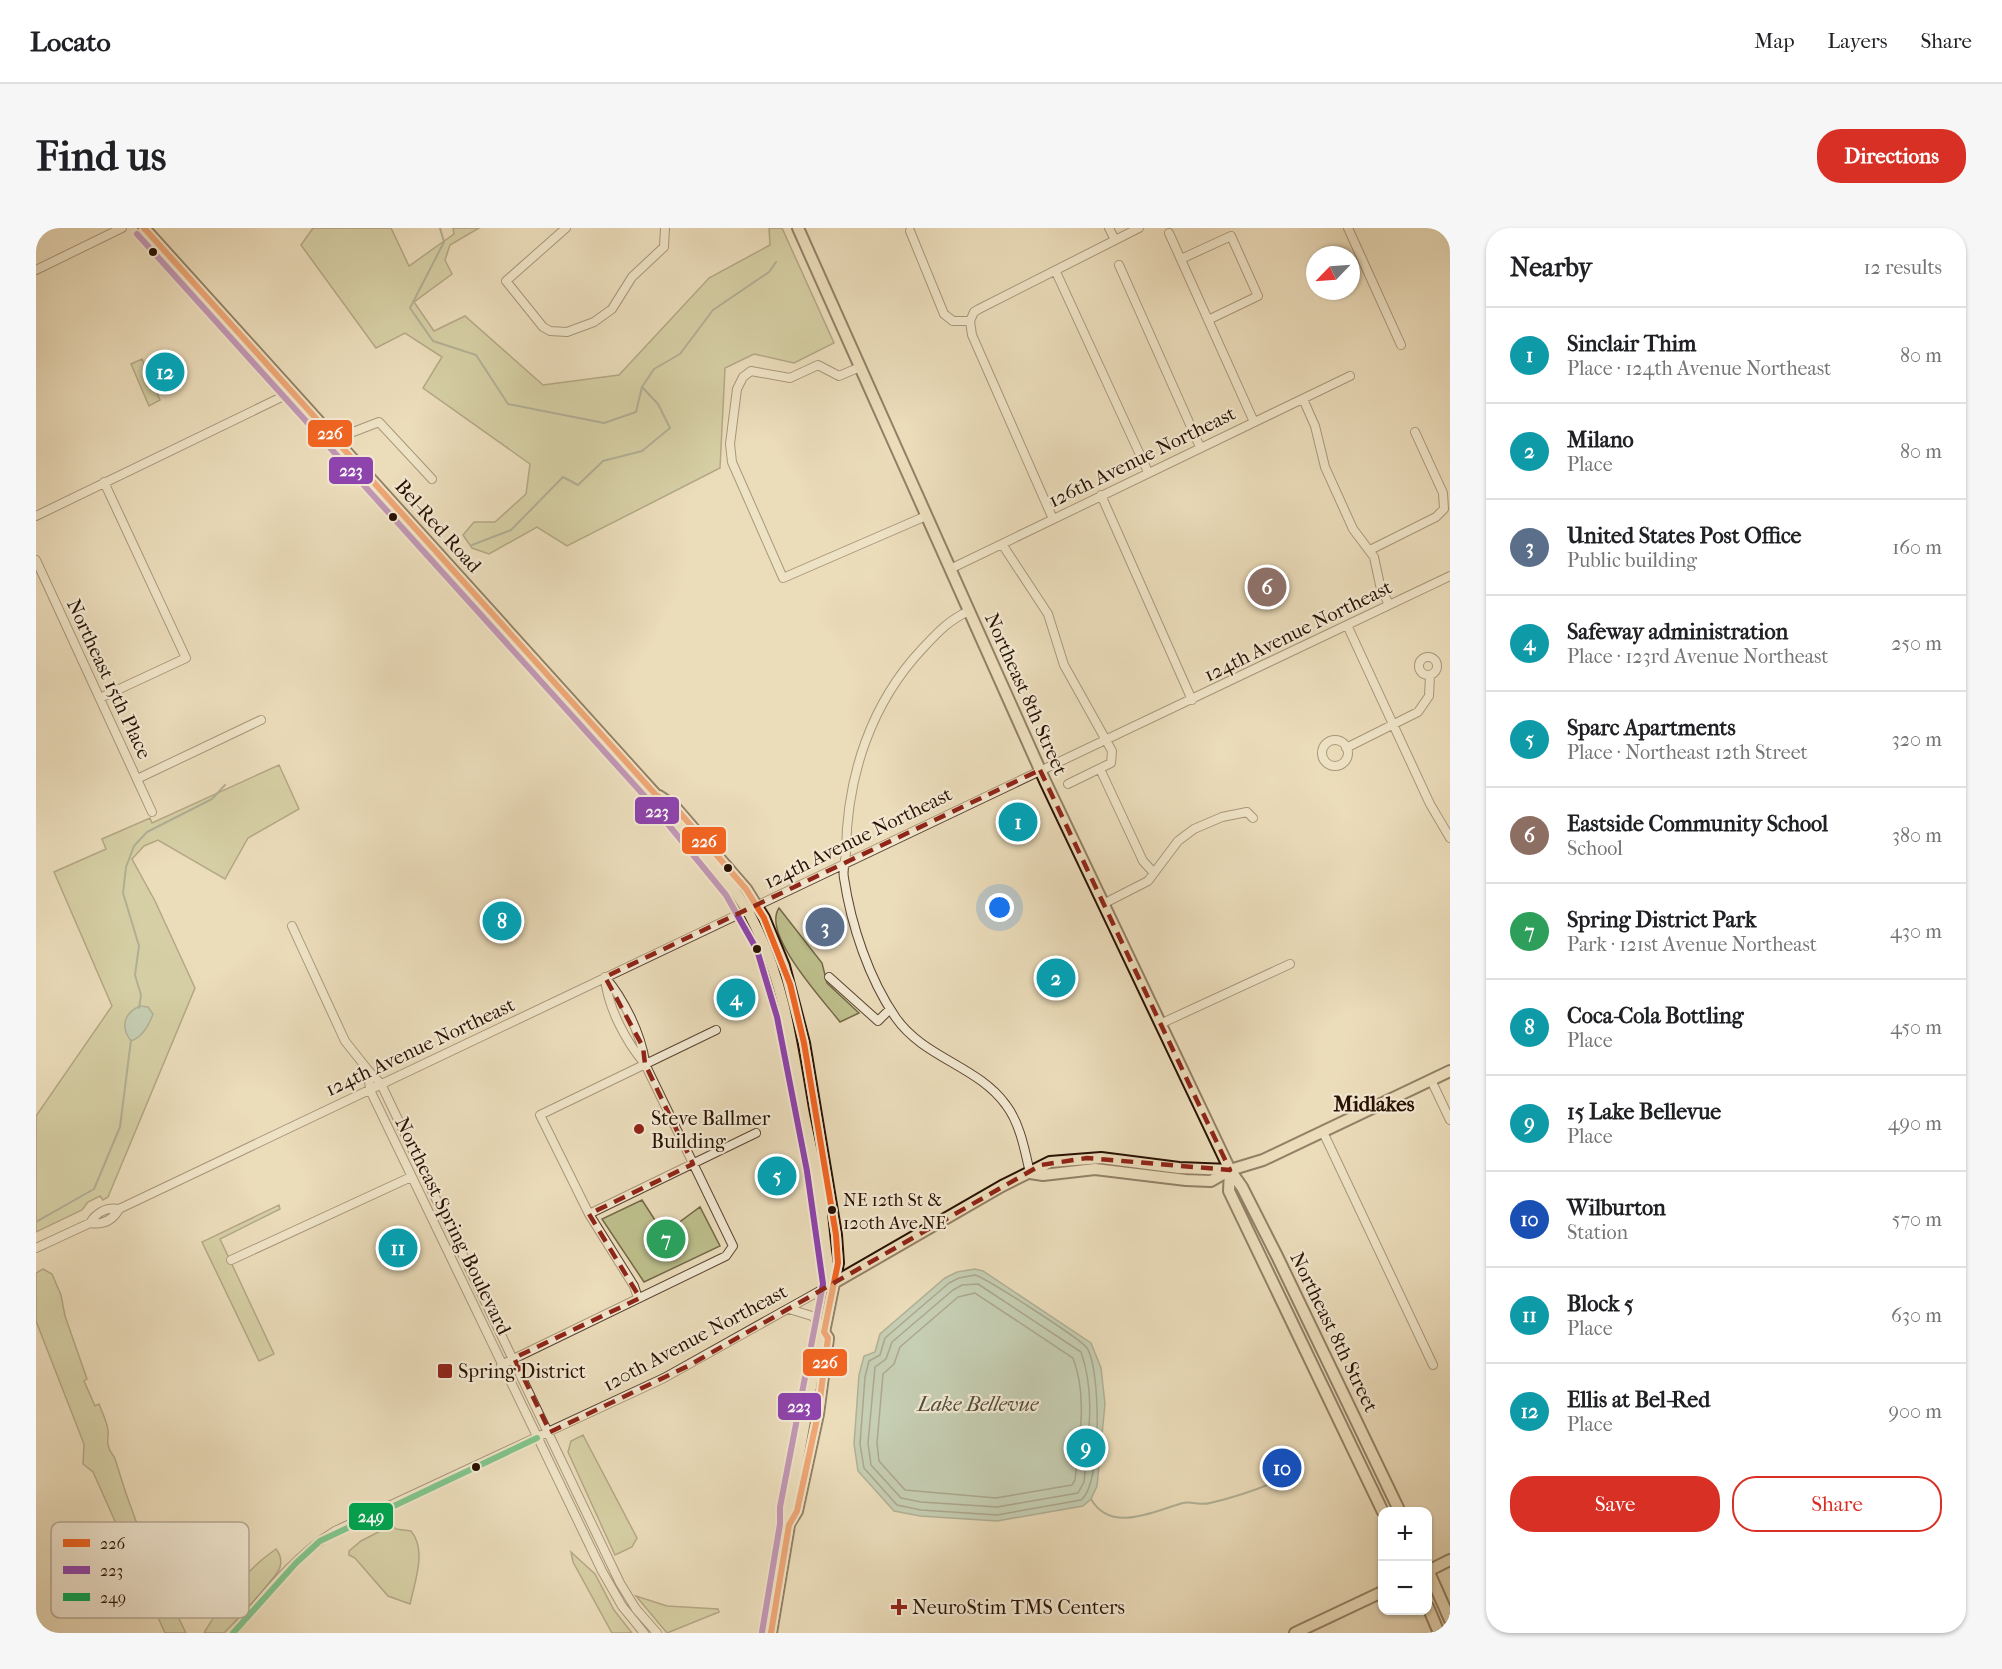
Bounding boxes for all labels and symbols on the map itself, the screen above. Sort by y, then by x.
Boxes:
unlabelled marker [147,246,159,258]
north arrow [1306,246,1360,300]
pin: 12 [146,350,184,394]
street label: 126th Avenue Northeast [1045,402,1239,512]
line badge: 226 [307,419,353,448]
text: 226 [317,424,343,443]
line badge: 223 [328,456,374,485]
text: 223 [339,461,363,481]
street label: Bel-Red Road [390,475,487,578]
unlabelled marker [387,511,399,523]
pin: 6 [1248,564,1286,610]
street label: 124th Avenue Northeast [1200,575,1396,687]
street label: Northeast 15th Place [62,595,156,763]
street label: Northeast 8th Street [980,609,1072,779]
street label: 124th Avenue Northeast [760,782,956,894]
line badge: 223 [634,796,680,825]
pin: 1 [998,800,1038,844]
text: 223 [645,802,669,822]
line badge: 226 [681,826,727,855]
text: 226 [691,832,717,851]
unlabelled marker [722,862,734,874]
your location [985,893,1014,922]
pin: 8 [482,898,522,944]
pin: 3 [806,904,844,950]
unlabelled marker [751,943,763,955]
pin: 2 [1036,956,1076,1000]
pin: 4 [716,976,756,1020]
street label: 124th Avenue Northeast [322,993,518,1101]
district label: Midlakes [1333,1092,1415,1116]
place label: Steve Ballmer Building [651,1107,771,1153]
street label: Northeast Spring Boulevard [390,1113,516,1340]
marker: Steve Ballmer Building [632,1122,646,1136]
pin: 5 [758,1154,796,1198]
place label: NE 12th St & 120th Ave NE [843,1190,946,1234]
marker: NE 12th St & 120th Ave NE [826,1204,838,1216]
pin: 7 [646,1216,686,1262]
pin: 11 [378,1226,418,1270]
street label: Northeast 8th Street [1285,1248,1383,1416]
street label: 120th Avenue Northeast [599,1280,791,1396]
line badge: 226 [802,1348,848,1377]
text: 226 [812,1353,838,1372]
place label: Spring District [458,1360,586,1383]
marker: Spring District [436,1362,454,1380]
line badge: 223 [777,1392,822,1421]
water label: Lake Bellevue [916,1392,1039,1416]
text: 223 [787,1397,811,1417]
pin: 9 [1066,1426,1106,1470]
pin: 10 [1262,1446,1302,1490]
unlabelled marker [470,1461,482,1473]
line badge: 249 [348,1502,394,1531]
text: 249 [358,1507,384,1527]
legend [51,1522,249,1618]
text: 226 [100,1534,125,1553]
text: 223 [100,1561,123,1580]
text: 249 [100,1588,126,1607]
place label: NeuroStim TMS Centers [912,1596,1125,1619]
marker: NeuroStim TMS Centers [890,1598,908,1616]

